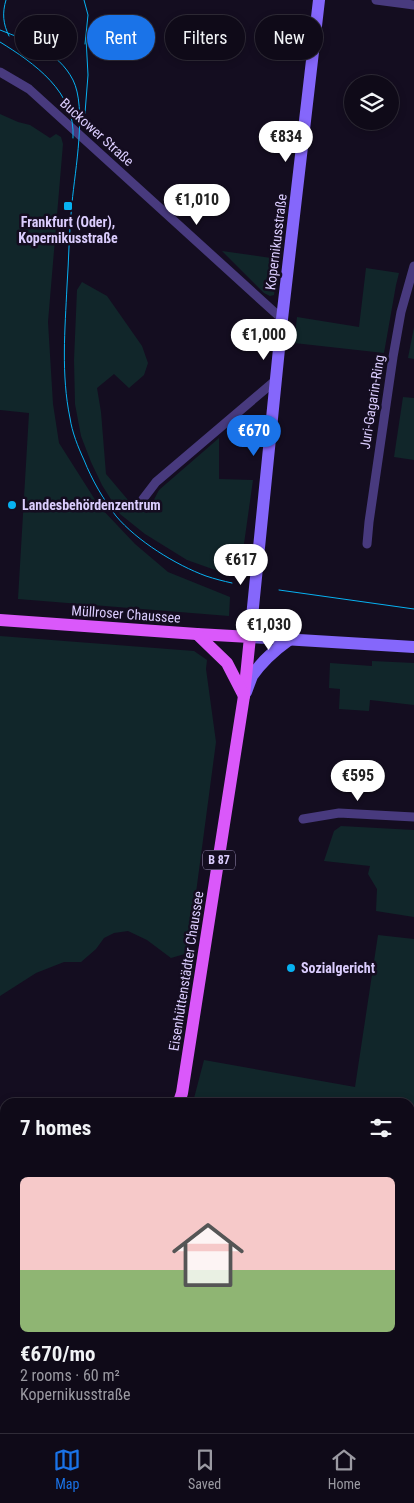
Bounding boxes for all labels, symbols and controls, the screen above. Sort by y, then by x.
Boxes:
chip: Buy [15,15,77,60]
chip: Rent [87,15,155,60]
chip: Filters [165,15,245,60]
chip: New [255,15,323,60]
map controls [344,75,399,130]
button: layers [344,75,399,130]
street label: Buckower Straße [57,95,137,169]
pin: €834 [256,120,316,163]
text: €834 [270,127,302,146]
pin: €1,010 [156,184,238,226]
text: €1,010 [175,190,219,209]
street label: Kopernikusstraße [262,193,290,291]
marker: Frankfurt (Oder), Kopernikusstraße [62,200,74,212]
place label: Frankfurt (Oder), Kopernikusstraße [18,214,118,246]
pin: €1,000 [223,318,305,361]
text: €1,000 [242,325,286,344]
street label: Juri-Gagarin-Ring [357,354,387,450]
pin: €670 [224,414,284,457]
text: €670 [238,421,270,440]
place label: Landesbehördenzentrum [22,497,161,513]
marker: Landesbehördenzentrum [6,499,18,511]
pin: €617 [211,544,271,586]
text: €617 [225,550,257,569]
street label: Müllroser Chaussee [71,602,182,626]
pin: €1,030 [228,608,310,651]
text: €1,030 [247,615,291,634]
pin: €595 [328,760,388,802]
text: €595 [342,766,374,785]
road number: B 87 [203,850,235,870]
street label: Eisenhüttenstädter Chaussee [165,890,207,1052]
place label: Sozialgericht [301,960,375,976]
marker: Sozialgericht [285,962,297,974]
icon: filters [367,1114,395,1142]
text: 7 homes [20,1116,91,1140]
icon: home [163,1210,253,1300]
text: €670/mo [20,1342,95,1366]
text: 2 rooms · 60 m² [20,1366,120,1385]
text: Kopernikusstraße [20,1385,131,1404]
tab: Map [53,1446,81,1492]
tab: Saved [188,1446,221,1492]
tab: Home [328,1446,361,1492]

